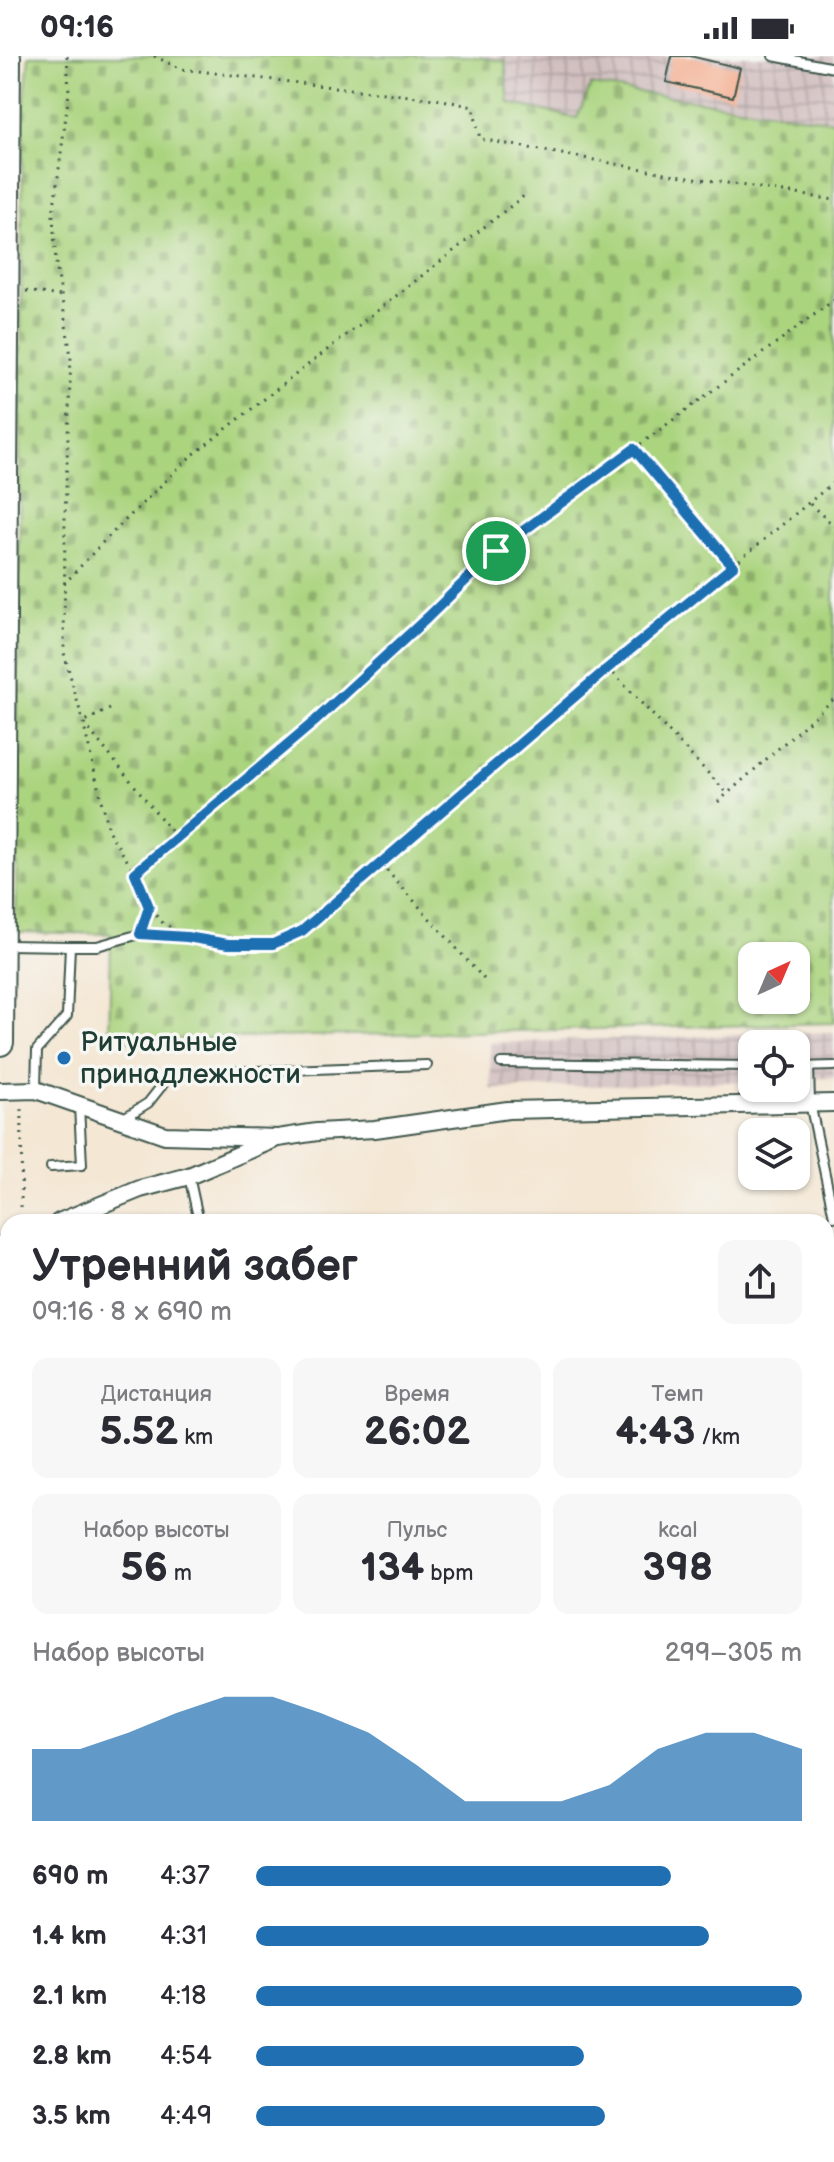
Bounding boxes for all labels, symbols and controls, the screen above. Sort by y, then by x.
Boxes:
text: 09:16 [40,10,114,46]
pin [462,517,530,585]
icon: arrive [474,529,518,573]
north arrow [738,942,810,1014]
map controls [738,942,810,1190]
place label: Ритуальные принадлежности [80,1026,301,1091]
button: locate [738,1030,810,1102]
marker: Ритуальные принадлежности [55,1049,73,1067]
button: layers [738,1118,810,1190]
text: Утренний забег [32,1240,358,1293]
button: share [718,1240,802,1324]
text: 09:16 · 8 × 690 m [32,1297,232,1328]
text: Дистанция [101,1381,212,1408]
text: Время [384,1381,450,1408]
text: Темп [652,1381,704,1408]
text: 5.52 [99,1408,178,1456]
text: 26:02 [364,1408,470,1456]
text: 4:43 [615,1408,695,1456]
text: km [178,1424,213,1451]
text: /km [695,1424,740,1451]
text: Набор высоты [83,1517,230,1544]
text: Пульс [387,1517,447,1544]
text: kcal [658,1517,697,1544]
text: 56 [121,1544,168,1592]
text: 134 [360,1544,424,1592]
text: 398 [642,1544,713,1592]
text: m [168,1560,192,1587]
text: bpm [424,1560,474,1587]
text: Набор высоты [32,1638,205,1669]
text: 299–305 m [665,1638,802,1669]
text: 690 m [32,1861,108,1892]
text: 4:37 [160,1861,210,1892]
text: 1.4 km [32,1921,107,1952]
text: 4:31 [160,1921,207,1952]
text: 2.1 km [32,1981,107,2012]
text: 4:18 [160,1981,206,2012]
text: 2.8 km [32,2041,112,2072]
text: 4:54 [160,2041,212,2072]
text: 3.5 km [32,2101,111,2132]
text: 4:49 [160,2101,212,2132]

